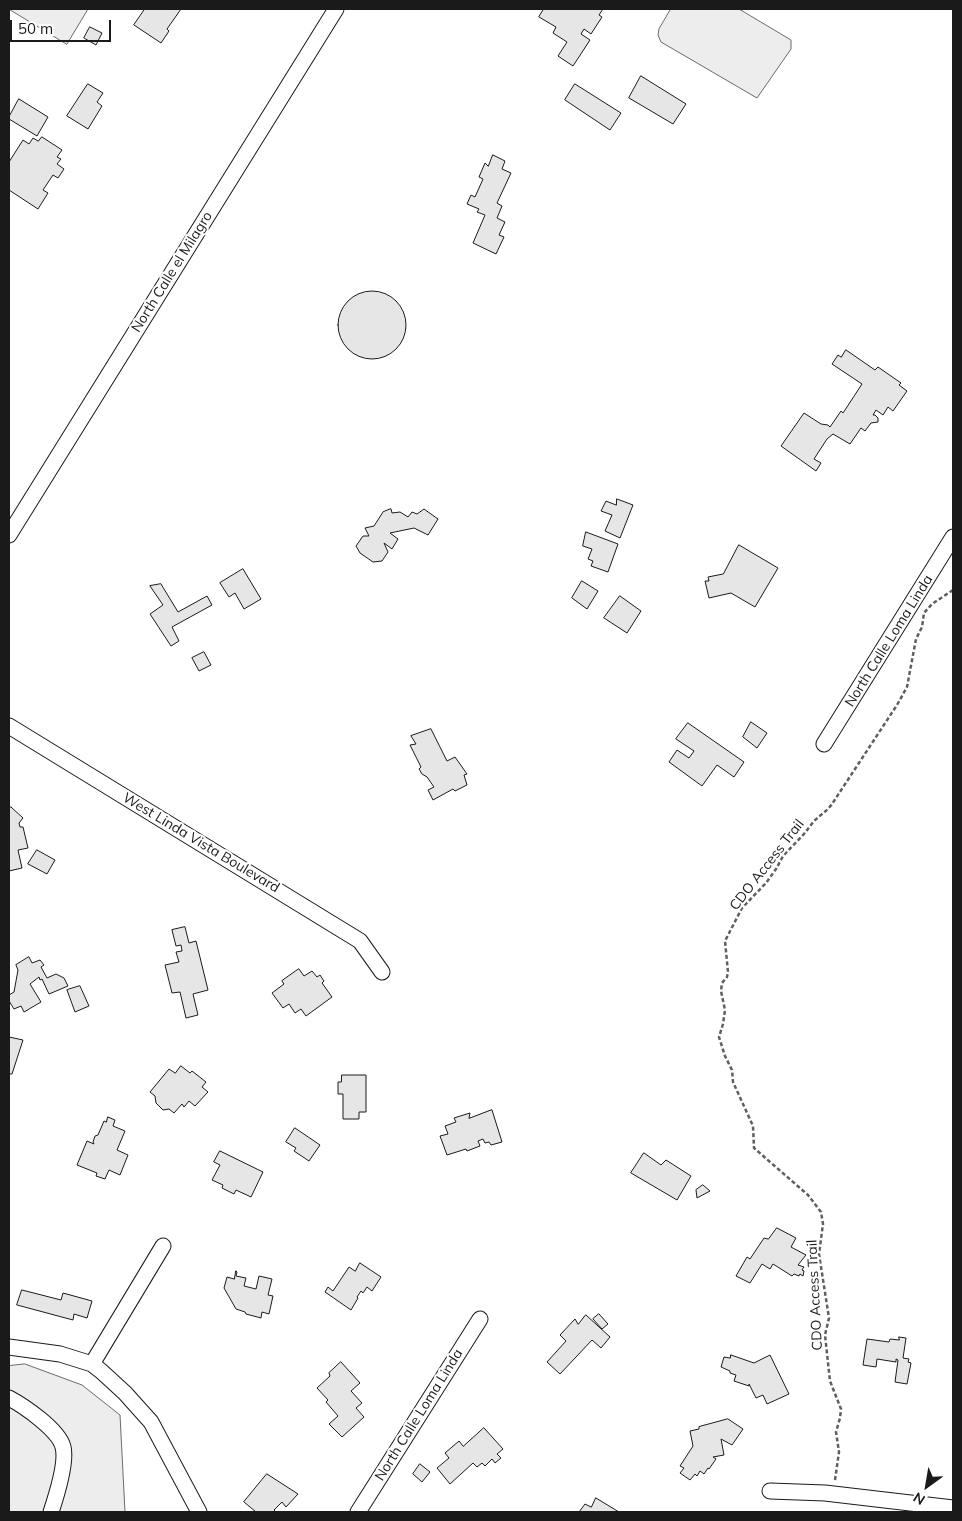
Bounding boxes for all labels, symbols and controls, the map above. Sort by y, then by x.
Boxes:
scale bar [12,10,114,42]
text: 50 m [18,19,53,38]
street label: North Calle el Milagro [128,208,216,336]
street label: North Calle Loma Linda [842,572,936,710]
street label: West Linda Vista Boulevard [120,789,282,897]
street label: CDO Access Trail [726,816,808,914]
street label: CDO Access Trail [804,1239,826,1351]
street label: North Calle Loma Linda [372,1346,466,1484]
north arrow [902,1461,952,1511]
text: N [910,1488,928,1509]

